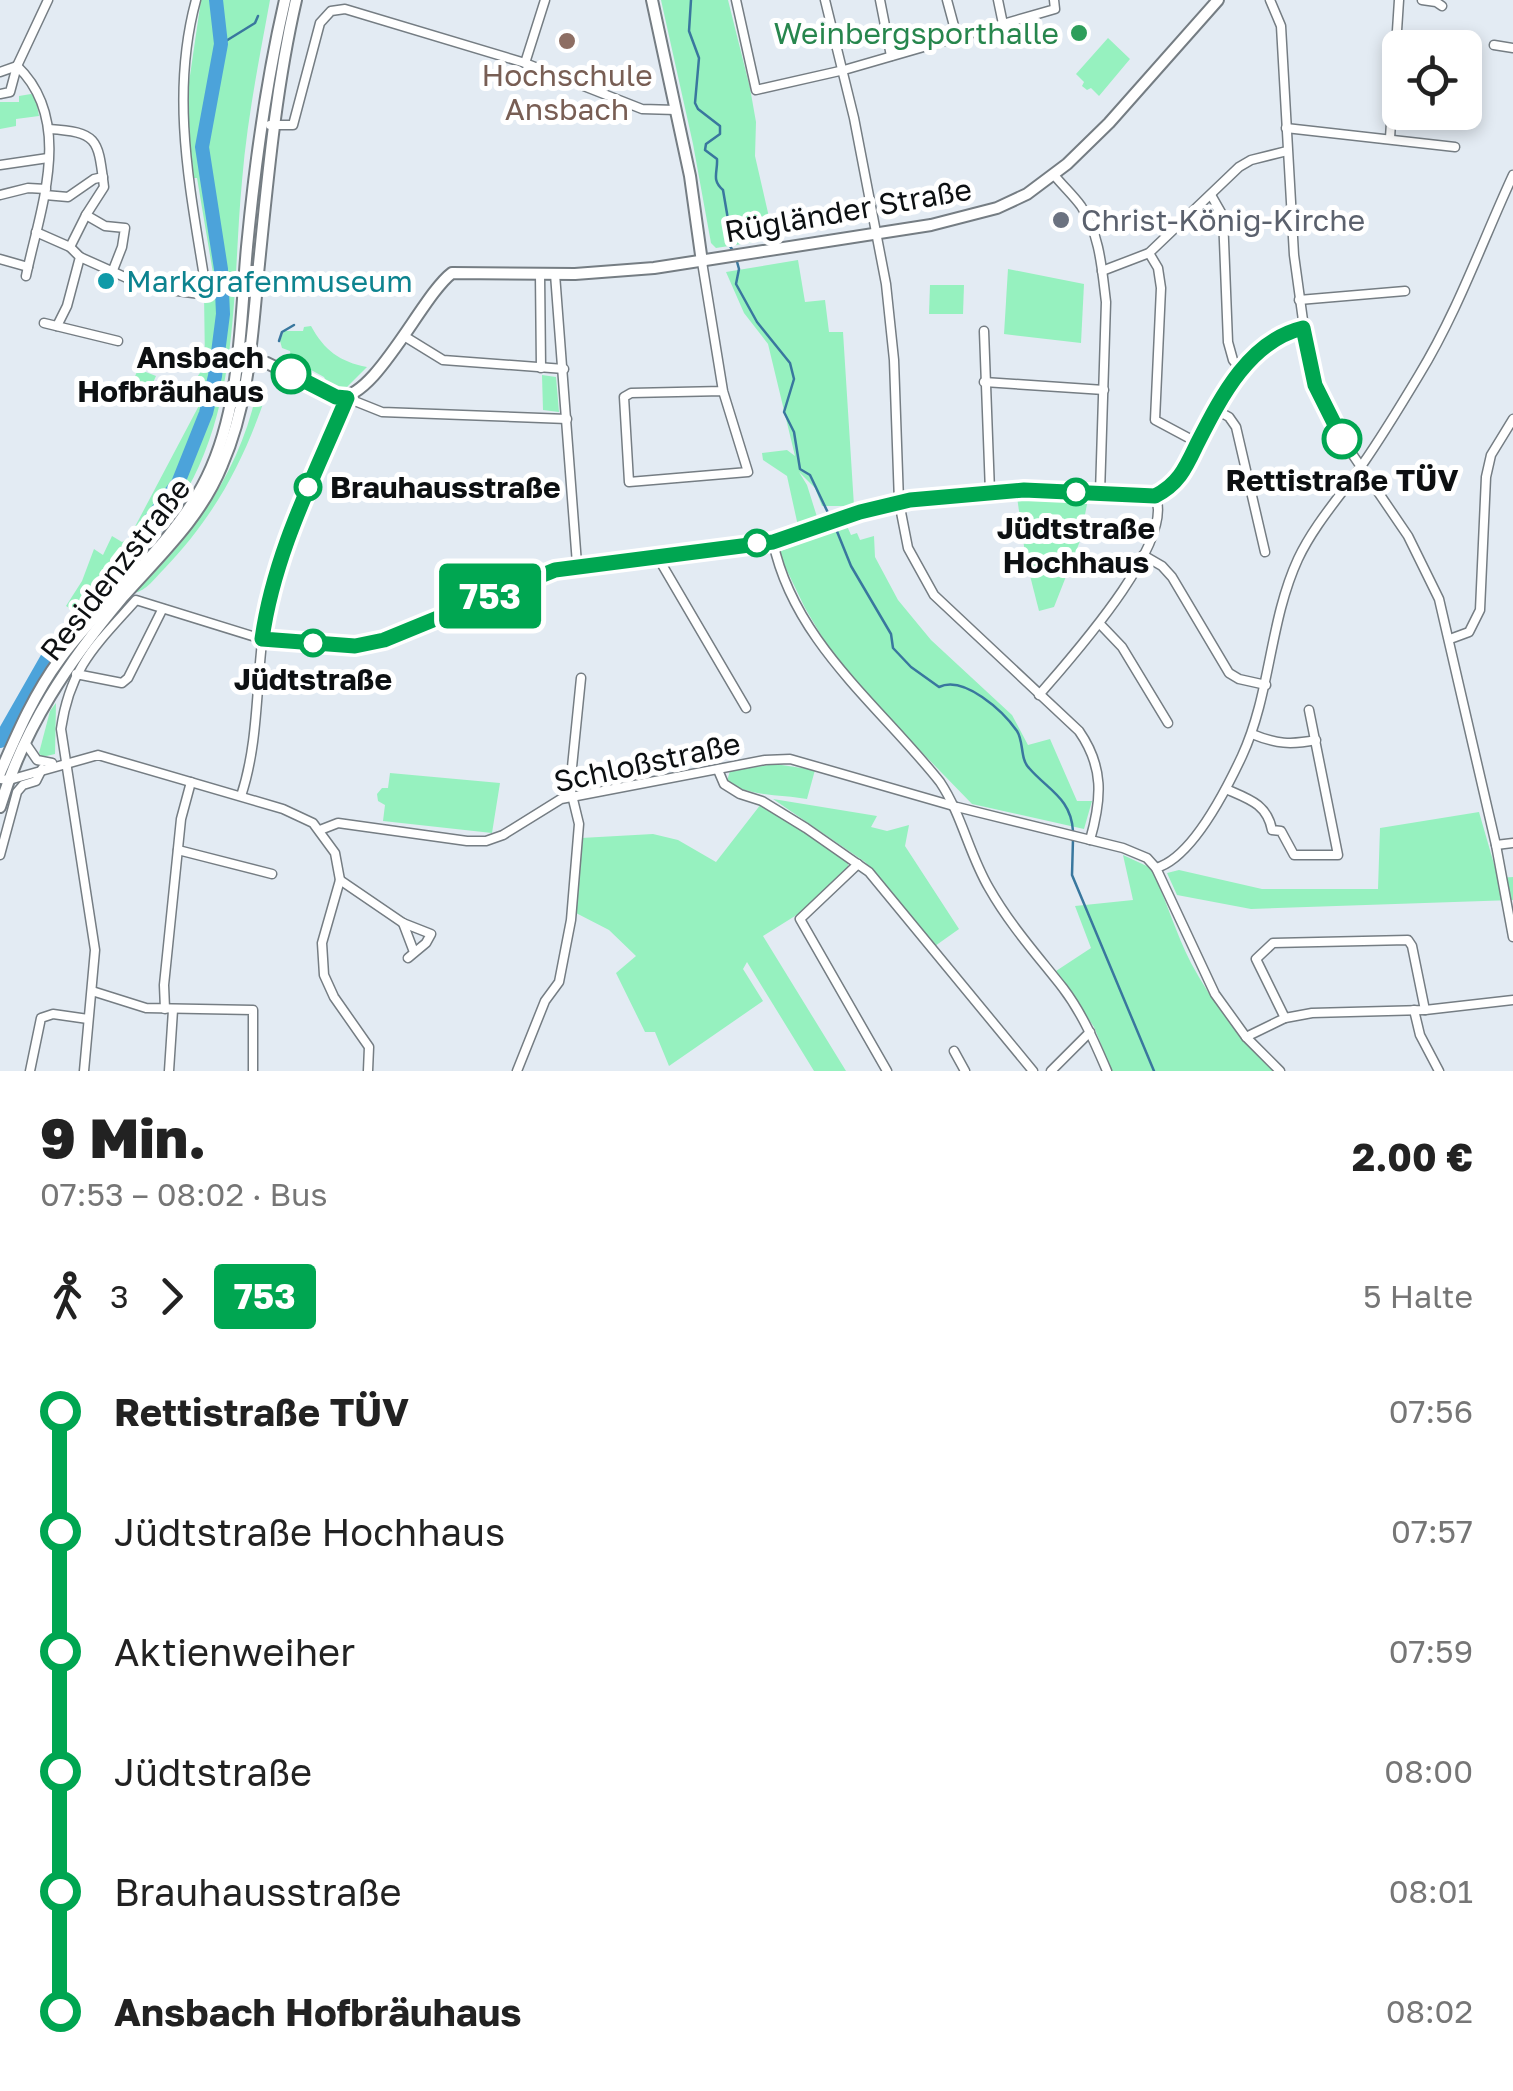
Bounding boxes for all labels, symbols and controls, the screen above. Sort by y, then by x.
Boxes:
place label: Weinbergsporthalle [773,15,1059,51]
marker: Weinbergsporthalle [1068,22,1090,44]
marker: Hochschule Ansbach [556,30,578,52]
map controls [1382,30,1482,130]
button: locate [1382,30,1482,130]
place label: Hochschule Ansbach [481,57,653,127]
street label: Rügländer Straße [722,171,974,249]
place label: Christ-König-Kirche [1081,202,1365,238]
marker: Christ-König-Kirche [1050,209,1072,231]
place label: Markgrafenmuseum [126,263,413,299]
marker: Markgrafenmuseum [95,270,117,292]
place label: Ansbach Hofbräuhaus [77,339,264,409]
marker: Ansbach Hofbräuhaus [272,355,310,393]
marker: Rettistraße TÜV [1323,420,1361,458]
place label: Rettistraße TÜV [1226,462,1458,498]
place label: Brauhausstraße [330,469,561,505]
street label: Residenzstraße [32,470,198,668]
marker: Brauhausstraße [295,474,321,500]
marker: Jüdtstraße Hochhaus [1063,479,1089,505]
place label: Jüdtstraße Hochhaus [997,510,1155,580]
unlabelled marker [744,530,770,556]
line badge: 753 [432,564,548,628]
text: 753 [459,575,521,617]
marker: Jüdtstraße [300,630,326,656]
place label: Jüdtstraße [234,661,392,697]
street label: Schloßstraße [550,725,744,799]
text: 9 Min. [40,1104,206,1170]
text: 2.00 € [1352,1134,1473,1179]
text: 07:53 – 08:02 · Bus [40,1175,327,1213]
icon: walk [40,1269,95,1324]
icon: forward [144,1269,199,1324]
text: 753 [234,1275,296,1317]
text: 3 [110,1277,129,1315]
text: 5 Halte [1363,1277,1473,1315]
text: Rettistraße TÜV [114,1389,409,1434]
text: 07:56 [1389,1392,1473,1430]
text: Jüdtstraße Hochhaus [114,1509,505,1554]
text: 07:57 [1391,1512,1473,1550]
text: Aktienweiher [114,1629,355,1674]
text: 07:59 [1389,1632,1473,1670]
text: Jüdtstraße [114,1749,312,1794]
text: 08:00 [1384,1752,1473,1790]
text: Brauhausstraße [114,1869,402,1914]
text: 08:01 [1389,1872,1473,1910]
text: Ansbach Hofbräuhaus [114,1989,522,2034]
text: 08:02 [1386,1992,1473,2030]

